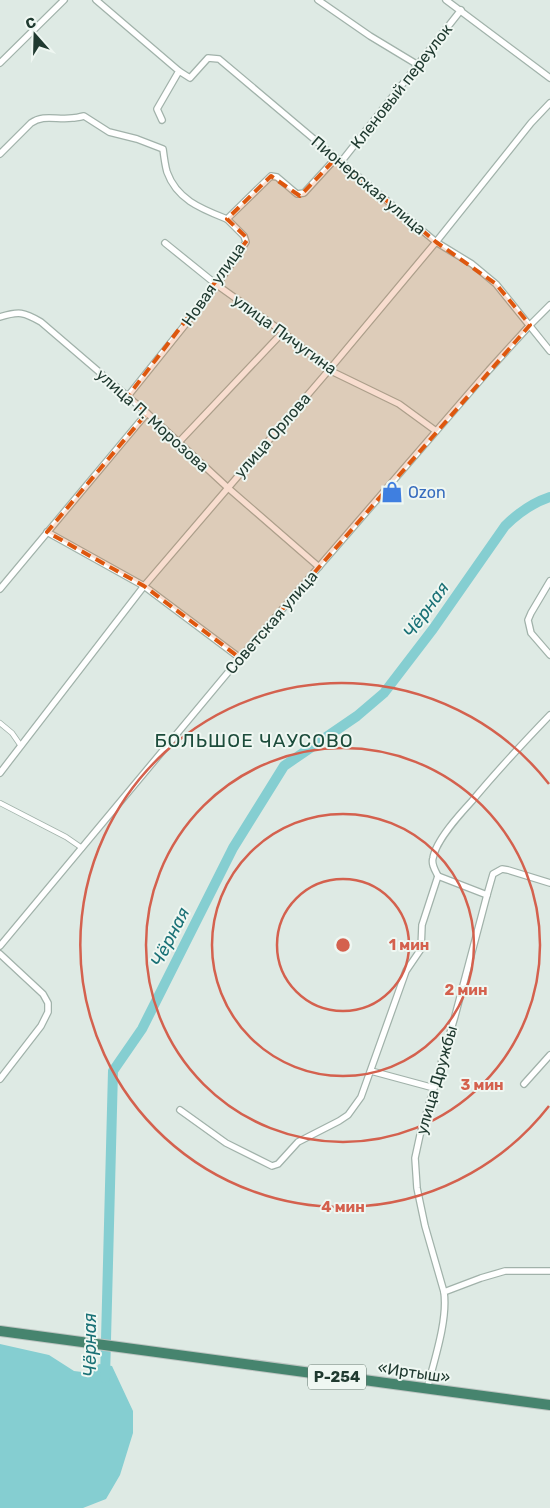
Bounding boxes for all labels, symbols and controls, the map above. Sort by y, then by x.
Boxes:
north arrow [10,10,60,60]
text: С [23,14,38,33]
street label: Кленовый переулок [347,20,456,153]
street label: Пионерская улица [308,132,430,239]
street label: Новая улица [178,239,249,329]
street label: улица Пичугина [229,290,340,378]
street label: улица П. Морозова [92,365,213,476]
street label: улица Орлова [230,389,314,482]
shop icon: Ozon [379,479,405,505]
place label: Ozon [408,483,446,502]
street label: Советская улица [221,567,321,678]
water label: Чёрная [398,577,454,642]
district label: БОЛЬШОЕ ЧАУСОВО [154,729,354,752]
water label: Чёрная [146,903,194,971]
centre of rings [334,936,352,954]
text: 1 мин [389,936,429,954]
text: 2 мин [445,981,487,999]
street label: улица Дружбы [412,1023,461,1137]
text: 3 мин [460,1076,504,1094]
text: 4 мин [321,1198,365,1216]
water label: Чёрная [79,1313,101,1377]
street label: «Иртыш» [376,1358,452,1387]
road number: Р-254 [308,1364,366,1390]

